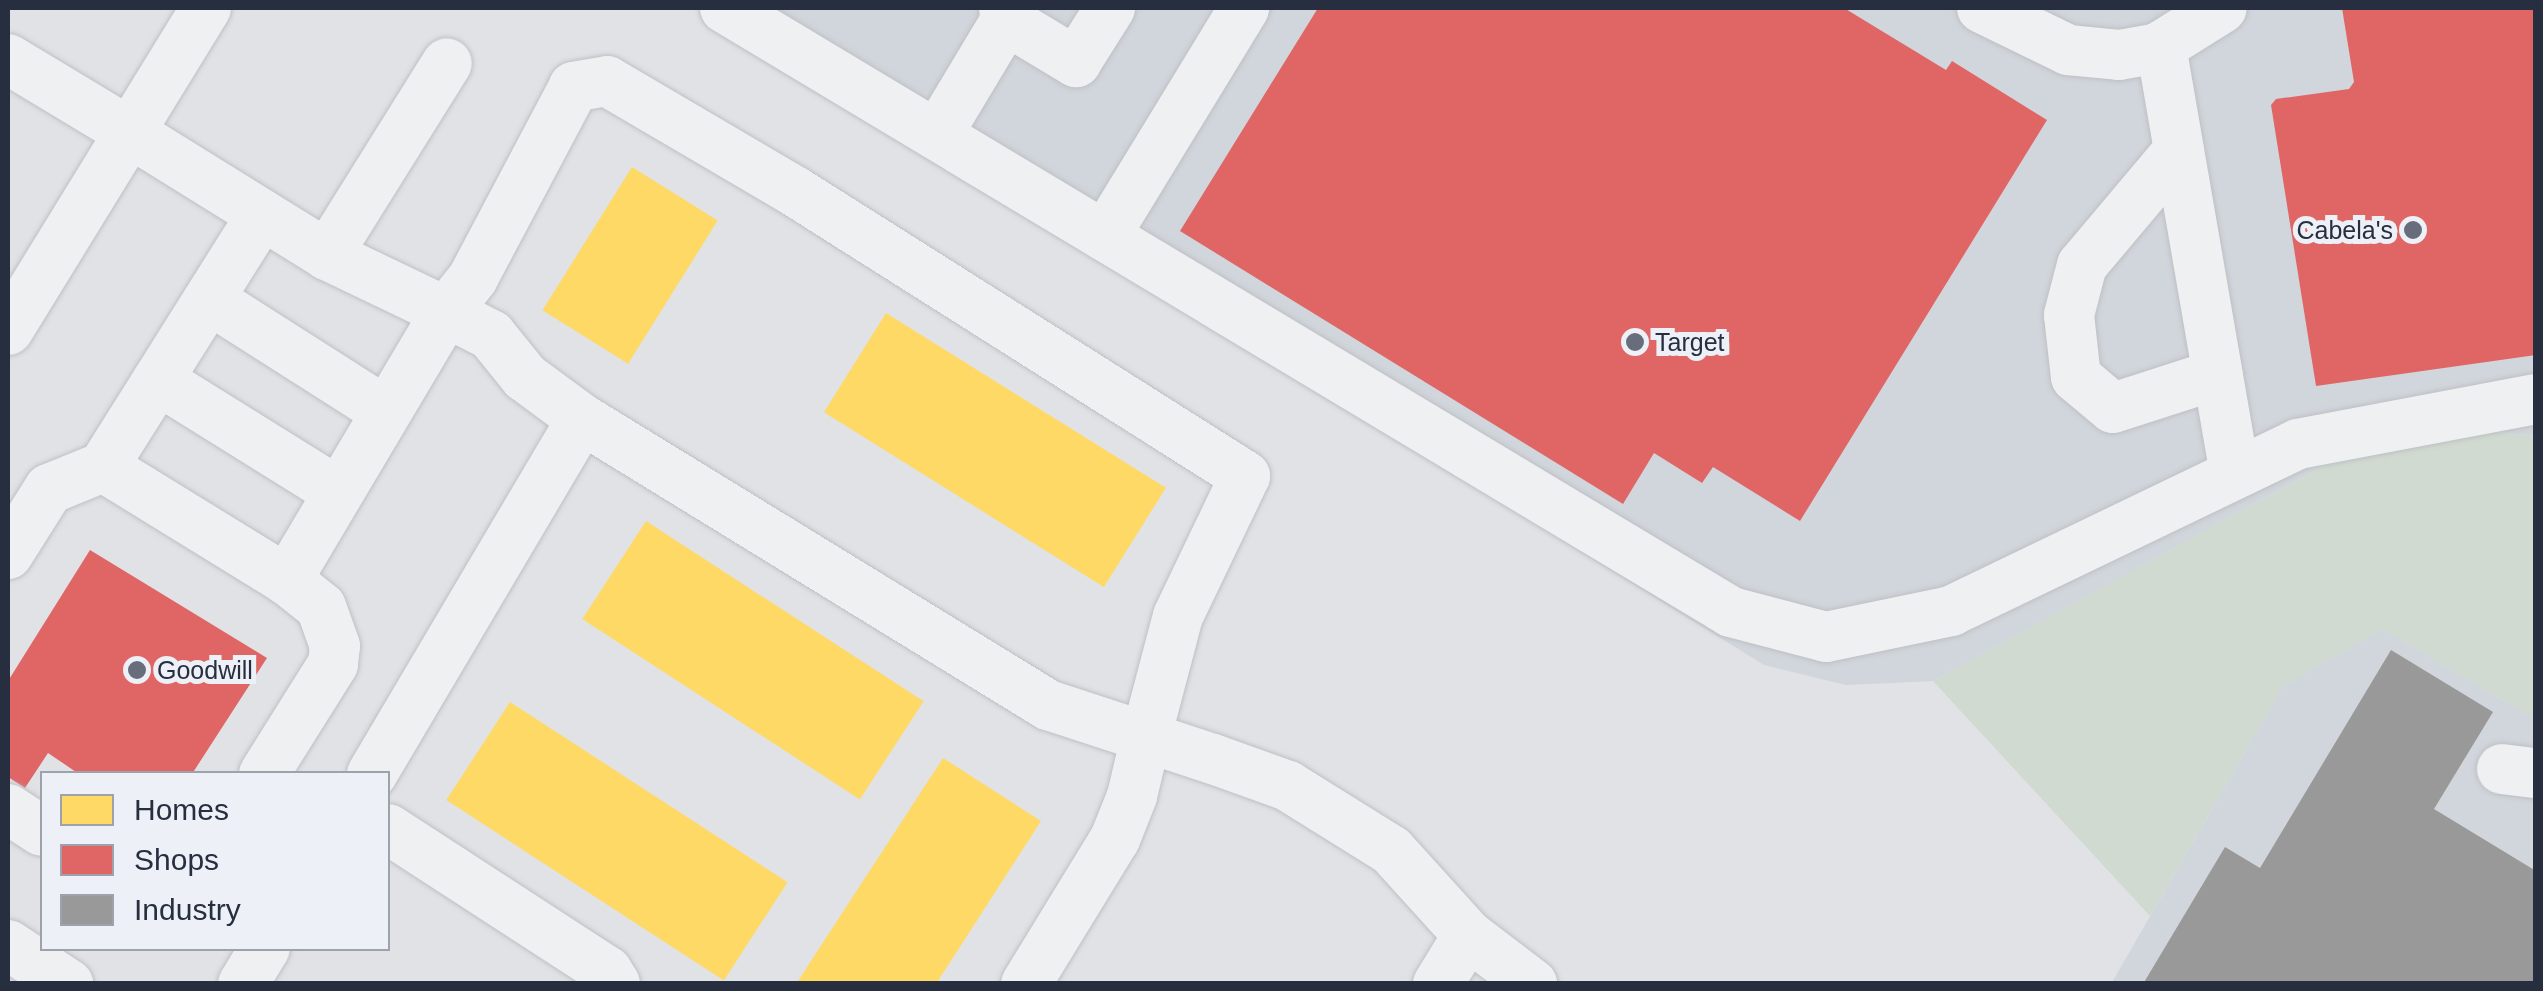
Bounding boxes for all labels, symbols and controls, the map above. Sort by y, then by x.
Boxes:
place label: Cabela's [2297,215,2393,245]
marker: Cabela's [2402,219,2424,241]
place label: Target [1655,327,1724,357]
marker: Target [1624,331,1646,353]
place label: Goodwill [157,655,253,685]
marker: Goodwill [126,659,148,681]
legend [40,771,390,951]
text: Homes [134,793,229,826]
text: Shops [134,843,219,876]
text: Industry [134,893,241,926]

